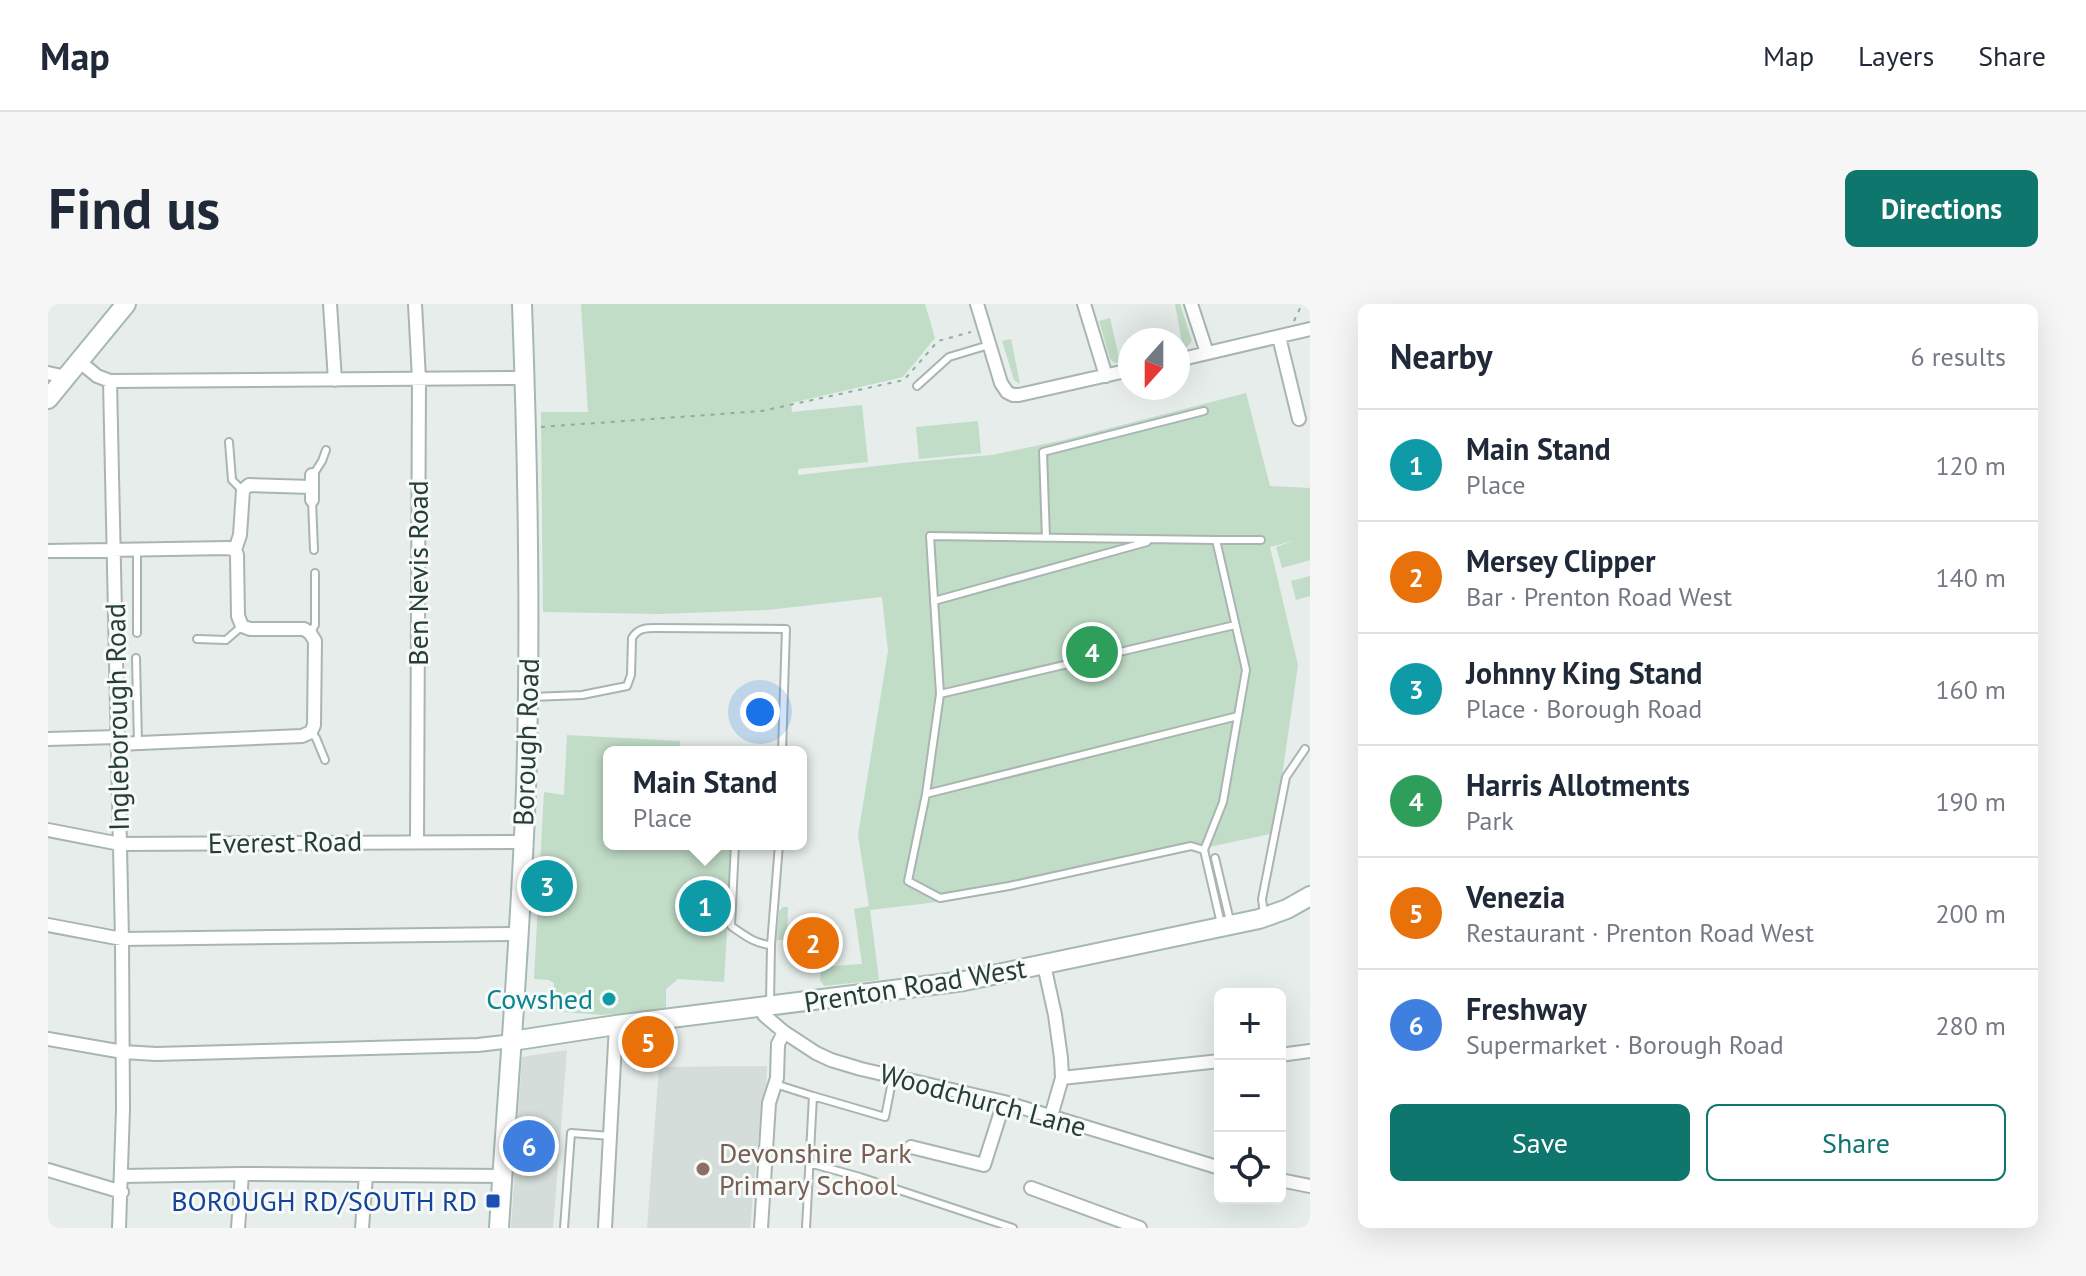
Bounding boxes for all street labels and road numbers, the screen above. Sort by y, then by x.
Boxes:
street label: Ben Nevis Road [399,480,436,666]
street label: Ingleborough Road [96,603,137,831]
street label: Borough Road [504,657,547,827]
street label: Everest Road [208,822,362,861]
street label: Prenton Road West [801,949,1029,1020]
street label: Woodchurch Lane [876,1054,1091,1145]

